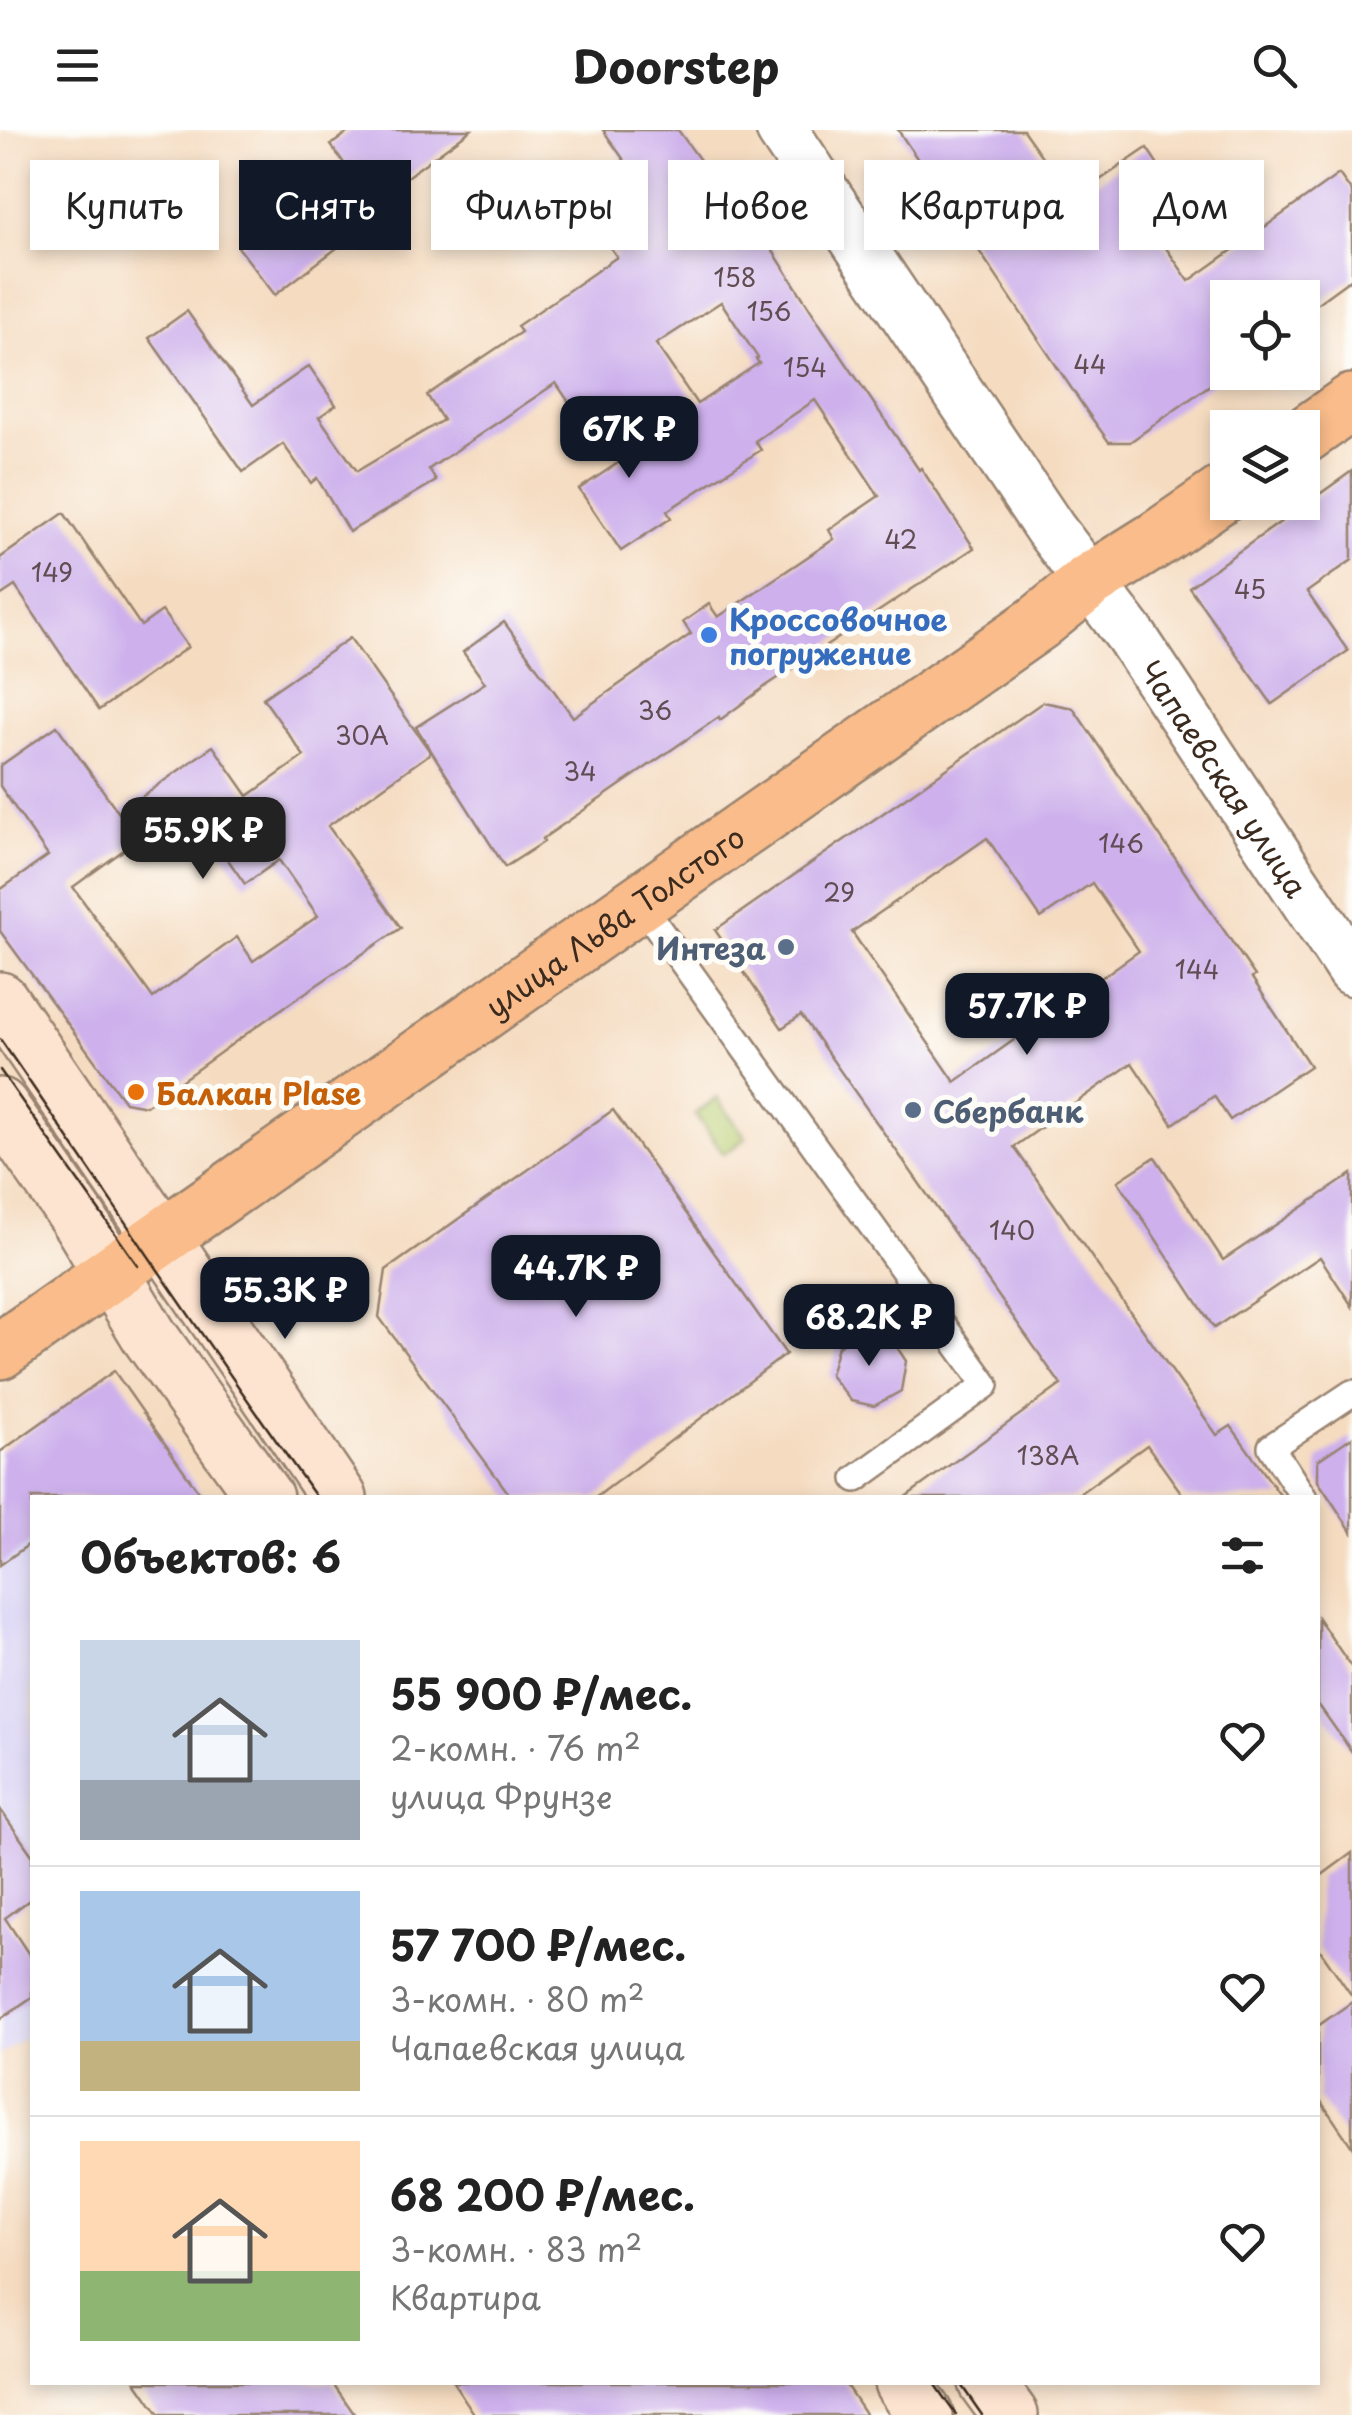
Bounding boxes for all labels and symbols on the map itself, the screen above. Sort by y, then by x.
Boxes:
house number: 158 [714,258,756,296]
house number: 156 [747,292,791,330]
house number: 44 [1073,345,1107,383]
house number: 154 [783,348,827,386]
pin: 67K ₽ [559,396,699,481]
house number: 42 [884,520,918,558]
house number: 149 [31,553,73,591]
house number: 45 [1234,570,1266,608]
place label: Кроссовочное погружение [729,596,948,675]
marker: Кроссовочное погружение [698,624,720,646]
street label: Чапаевская улица [1130,650,1320,906]
house number: 36 [638,691,672,729]
house number: 30А [335,716,389,754]
house number: 34 [563,752,597,790]
pin: 55.9K ₽ [111,797,295,882]
street label: улица Льва Толстого [475,814,753,1027]
house number: 146 [1098,824,1144,862]
house number: 29 [823,873,855,911]
place label: Интеза [656,925,767,970]
marker: Интеза [775,936,797,958]
house number: 144 [1175,950,1219,988]
pin: 57.7K ₽ [935,973,1119,1058]
place label: Балкан Plase [156,1070,361,1115]
marker: Балкан Plase [125,1081,147,1103]
place label: Сбербанк [933,1088,1084,1133]
marker: Сбербанк [902,1099,924,1121]
house number: 140 [989,1211,1035,1249]
pin: 44.7K ₽ [484,1235,668,1320]
pin: 55.3K ₽ [193,1257,377,1342]
pin: 68.2K ₽ [777,1284,961,1369]
house number: 138А [1017,1436,1079,1474]

